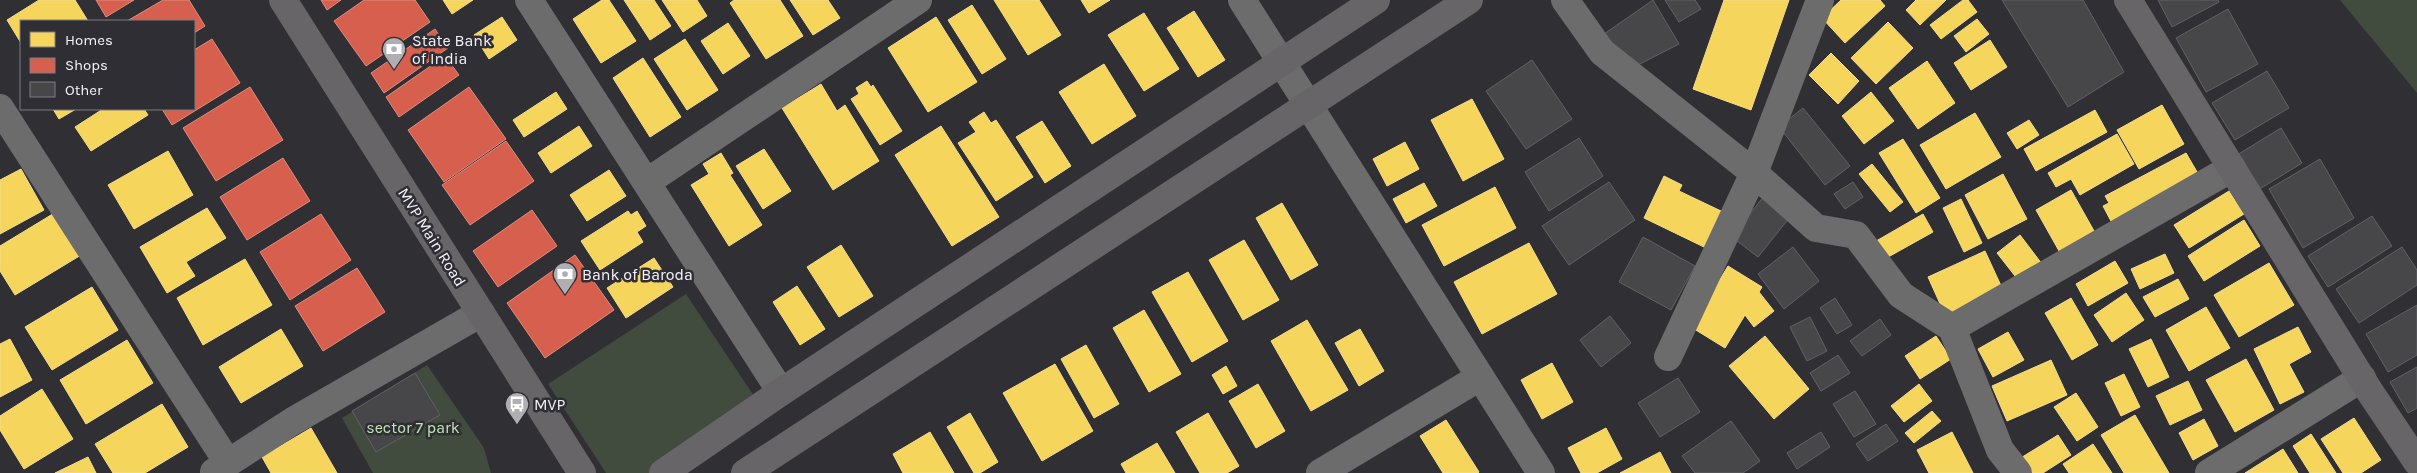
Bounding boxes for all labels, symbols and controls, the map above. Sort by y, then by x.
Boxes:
legend [20,20,195,110]
text: Homes [65,31,113,49]
place label: State Bank of India [412,31,492,68]
bank icon: State Bank of India [381,36,407,70]
text: Shops [65,56,108,74]
text: Other [65,81,103,99]
street label: MVP Main Road [394,184,470,290]
bank icon: Bank of Baroda [552,261,578,295]
place label: Bank of Baroda [582,265,693,284]
bus stop icon: MVP [504,391,530,425]
place label: MVP [534,395,566,414]
park label: sector 7 park [366,418,460,437]

